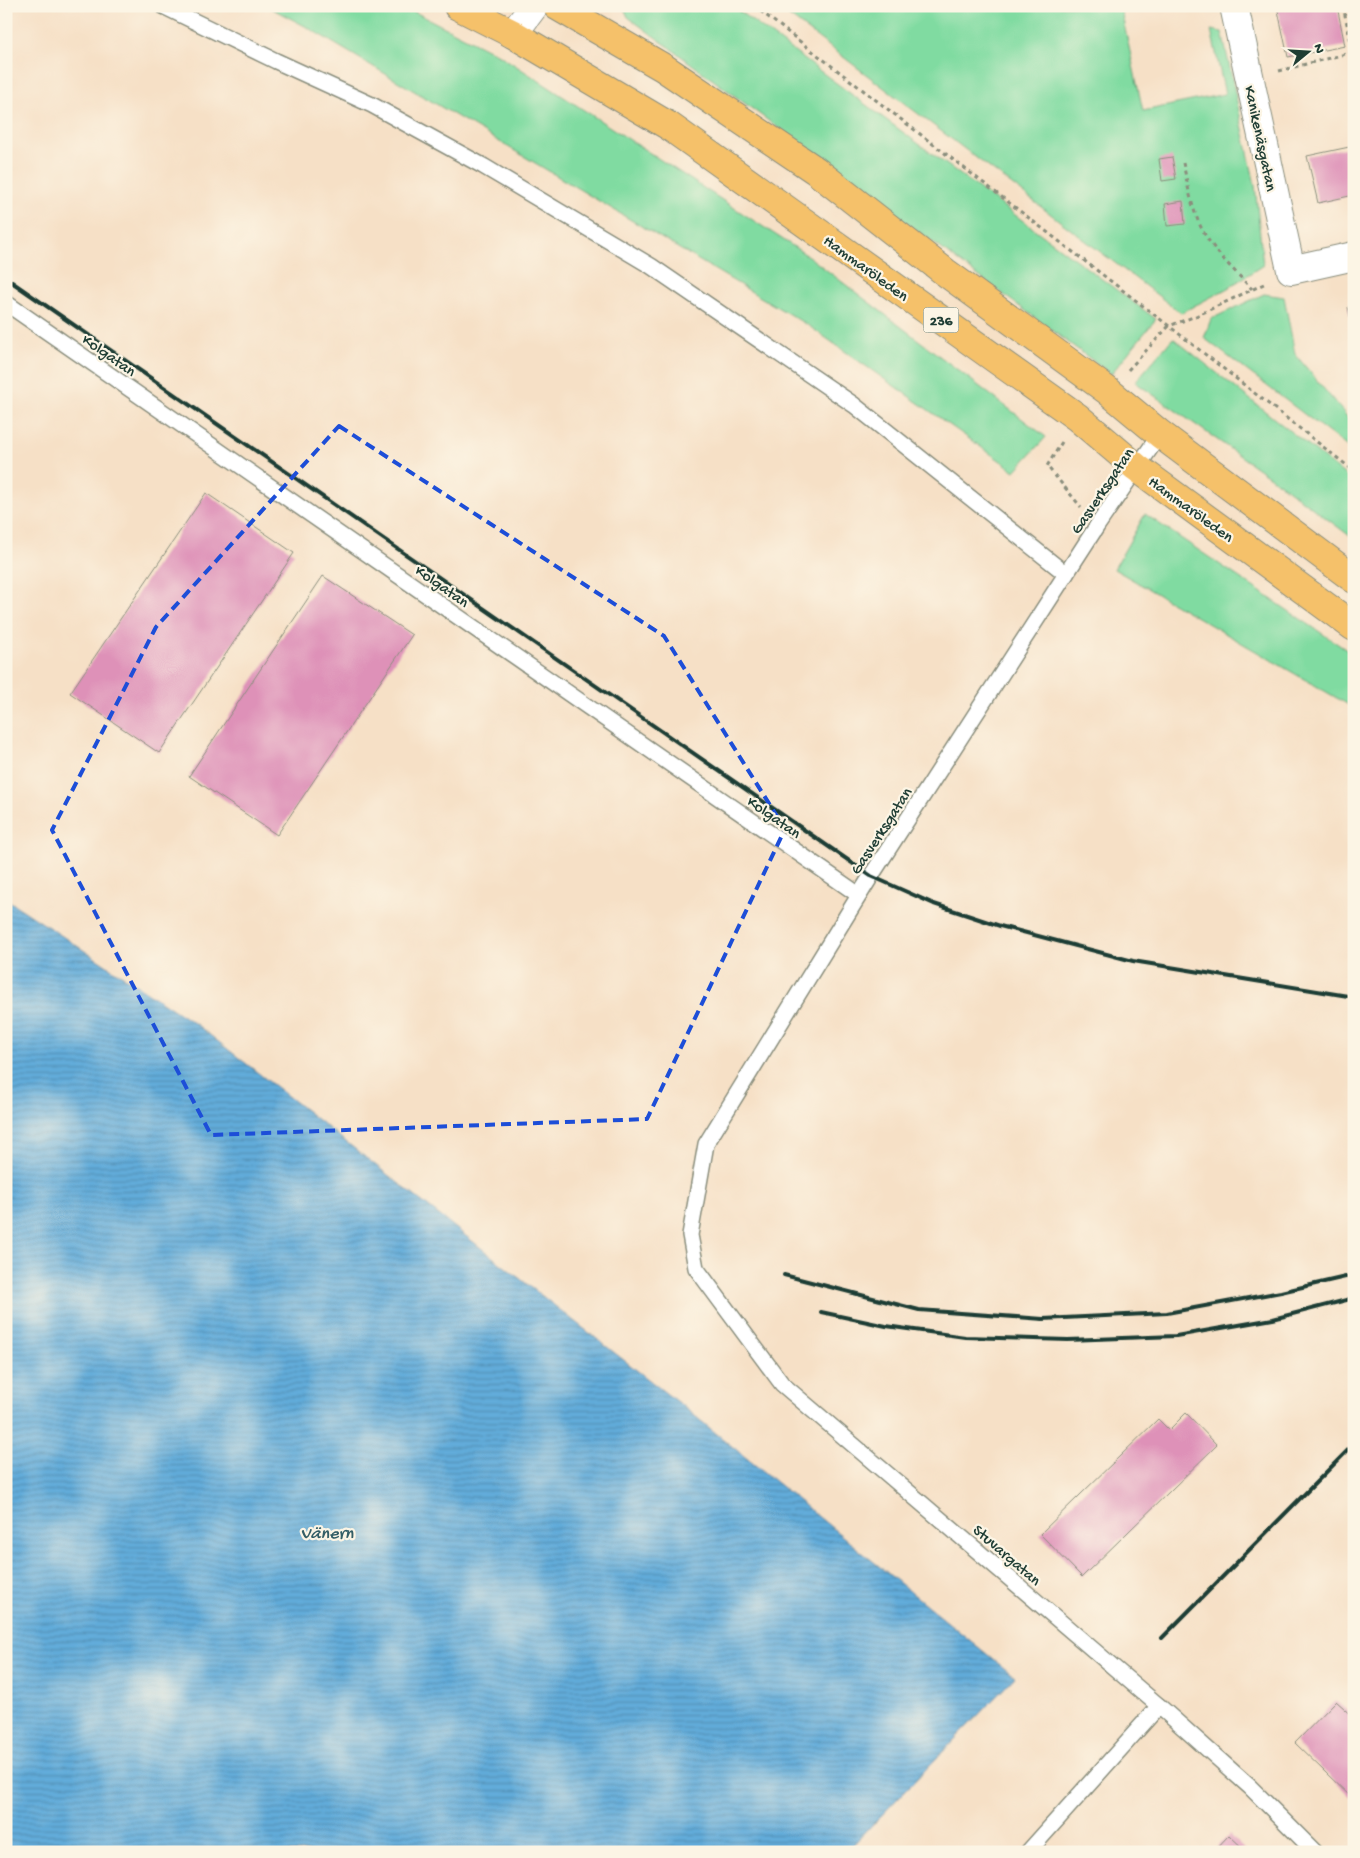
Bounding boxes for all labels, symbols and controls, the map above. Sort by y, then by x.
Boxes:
north arrow [1282,28,1332,78]
text: N [1308,42,1327,56]
street label: Kanikenäsgatan [1238,84,1279,194]
street label: Hammaröleden [819,233,912,307]
road number: 236 [924,308,958,332]
street label: Kolgatan [77,331,139,383]
street label: Gasverksgatan [1068,445,1140,539]
street label: Hammaröleden [1144,474,1237,548]
street label: Kolgatan [410,562,472,614]
street label: Gasverksgatan [848,785,918,879]
street label: Kolgatan [742,793,804,845]
street label: Stuvargatan [968,1522,1044,1592]
water label: Vänern [301,1524,354,1545]

